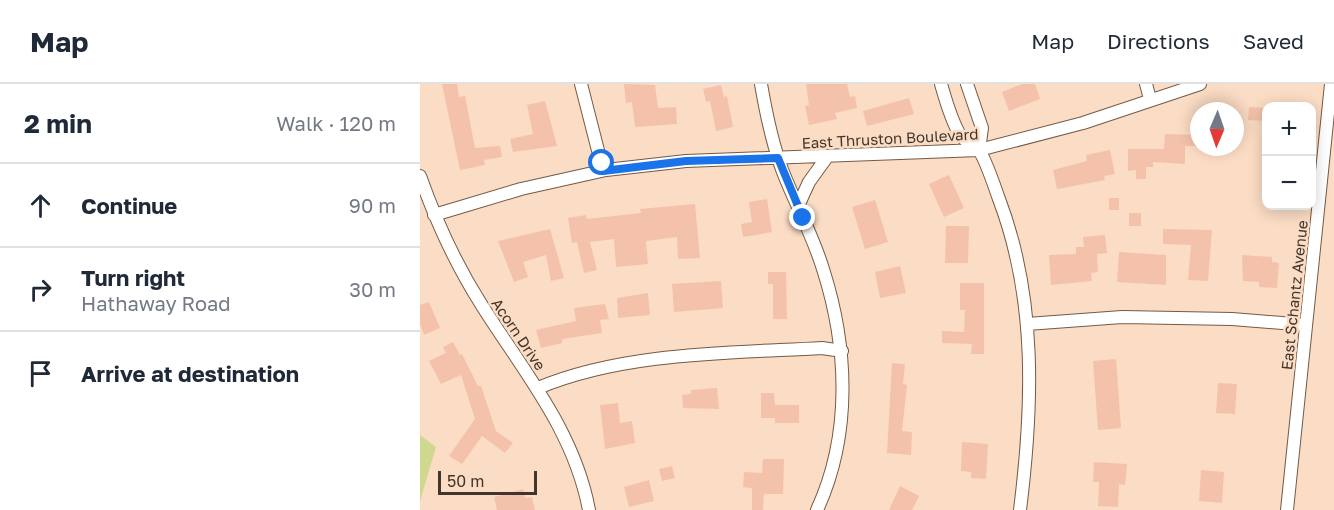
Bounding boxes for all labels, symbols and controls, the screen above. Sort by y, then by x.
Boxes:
text: Map [30,25,88,58]
text: Map [1031,28,1074,54]
text: Directions [1107,28,1210,54]
text: Saved [1243,28,1304,54]
north arrow [1190,102,1244,156]
map controls [1262,102,1316,210]
button: + [1262,102,1316,156]
text: 2 min [24,108,92,139]
text: Walk · 120 m [276,111,396,135]
street label: East Thruston Boulevard [801,124,979,152]
route start [588,149,614,175]
button: − [1262,156,1316,210]
icon: ahead [24,189,57,222]
text: Continue [81,192,177,219]
text: 90 m [349,193,396,217]
route end [789,204,815,230]
street label: East Schantz Avenue [1277,219,1311,371]
text: Turn right [81,264,185,291]
icon: right [24,273,57,306]
text: 30 m [349,277,396,301]
text: Hathaway Road [81,291,231,315]
street label: Acorn Drive [488,295,550,374]
icon: arrive [24,357,57,390]
text: Arrive at destination [81,360,299,387]
scale bar [438,468,537,496]
text: 50 m [447,471,484,491]

